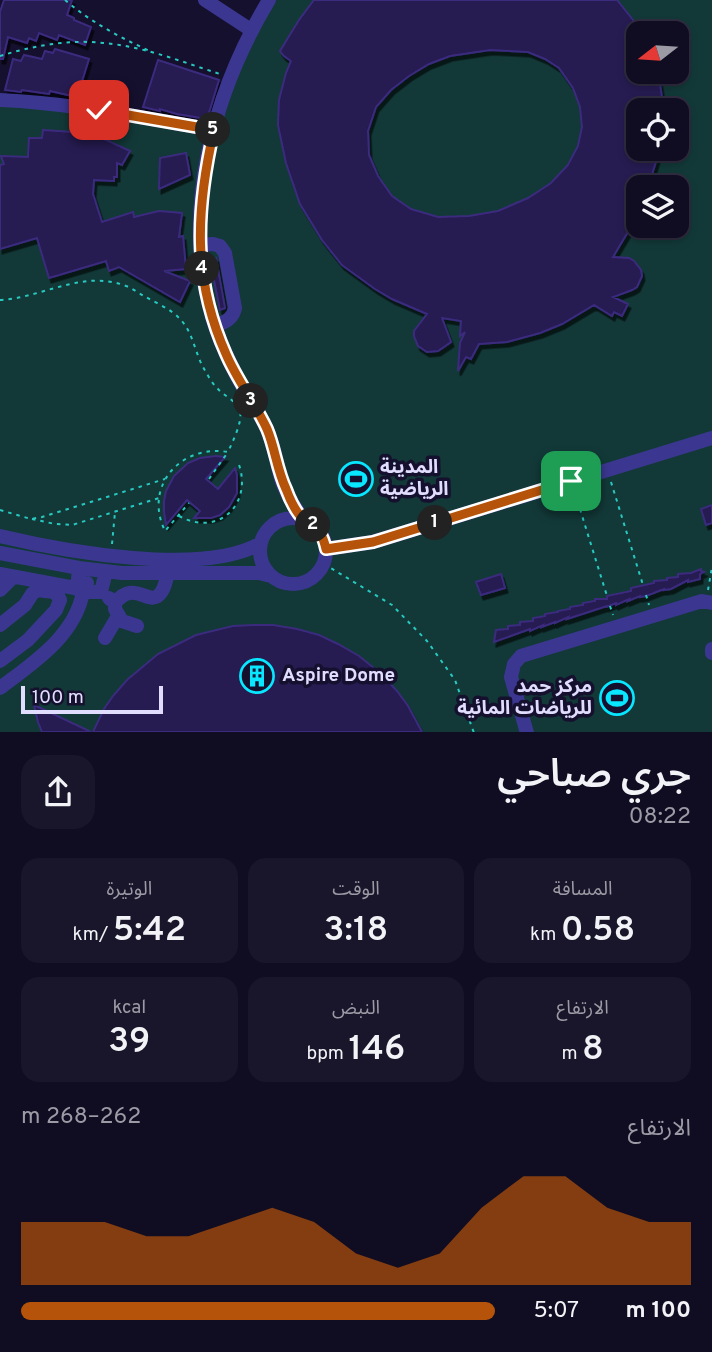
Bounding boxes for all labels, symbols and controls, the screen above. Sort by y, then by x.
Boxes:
north arrow [626,21,690,84]
map controls [626,21,689,238]
pin [69,80,129,140]
icon: check [80,91,118,129]
button: locate [626,98,689,161]
pin: 5 [196,113,230,148]
text: 5 [207,117,218,141]
button: layers [626,175,689,238]
pin: 4 [184,252,220,286]
text: 4 [195,256,208,280]
pin: 3 [233,384,268,418]
text: 3 [245,388,256,412]
pin [541,451,601,511]
place label: المدينة الرياضية [380,456,449,502]
sports icon: المدينة الرياضية [337,460,375,498]
icon: arrive [552,462,590,500]
pin: 1 [418,505,452,540]
pin: 2 [296,508,330,542]
text: 1 [431,510,438,534]
text: 2 [307,512,318,536]
building icon: Aspire Dome [238,657,276,695]
place label: Aspire Dome [282,664,395,688]
place label: مركز حمد للرياضات المائية [457,675,592,721]
sports icon: مركز حمد للرياضات المائية [598,679,636,717]
scale bar [21,684,163,715]
text: 100 m [32,686,84,710]
text: جري صباحي [497,752,691,801]
button: share [21,755,95,829]
text: 08:22 [629,803,691,832]
text: الوتيرة [107,878,152,902]
text: الوقت [332,878,380,902]
text: المسافة [553,878,613,902]
text: 5:42 [113,909,186,953]
text: 3:18 [324,909,388,953]
text: 0.58 [561,909,635,953]
text: /km [73,923,113,947]
text: km [530,923,561,947]
text: kcal [112,996,146,1020]
text: النبض [332,997,380,1021]
text: الارتفاع [557,997,609,1021]
text: 39 [108,1020,150,1064]
text: 146 [348,1028,405,1072]
text: 8 [582,1028,604,1072]
text: bpm [307,1042,348,1066]
text: m [561,1042,582,1066]
text: 262–268 m [21,1103,141,1132]
text: الارتفاع [628,1115,691,1144]
text: 5:07 [533,1297,579,1326]
text: 100 m [626,1297,691,1326]

